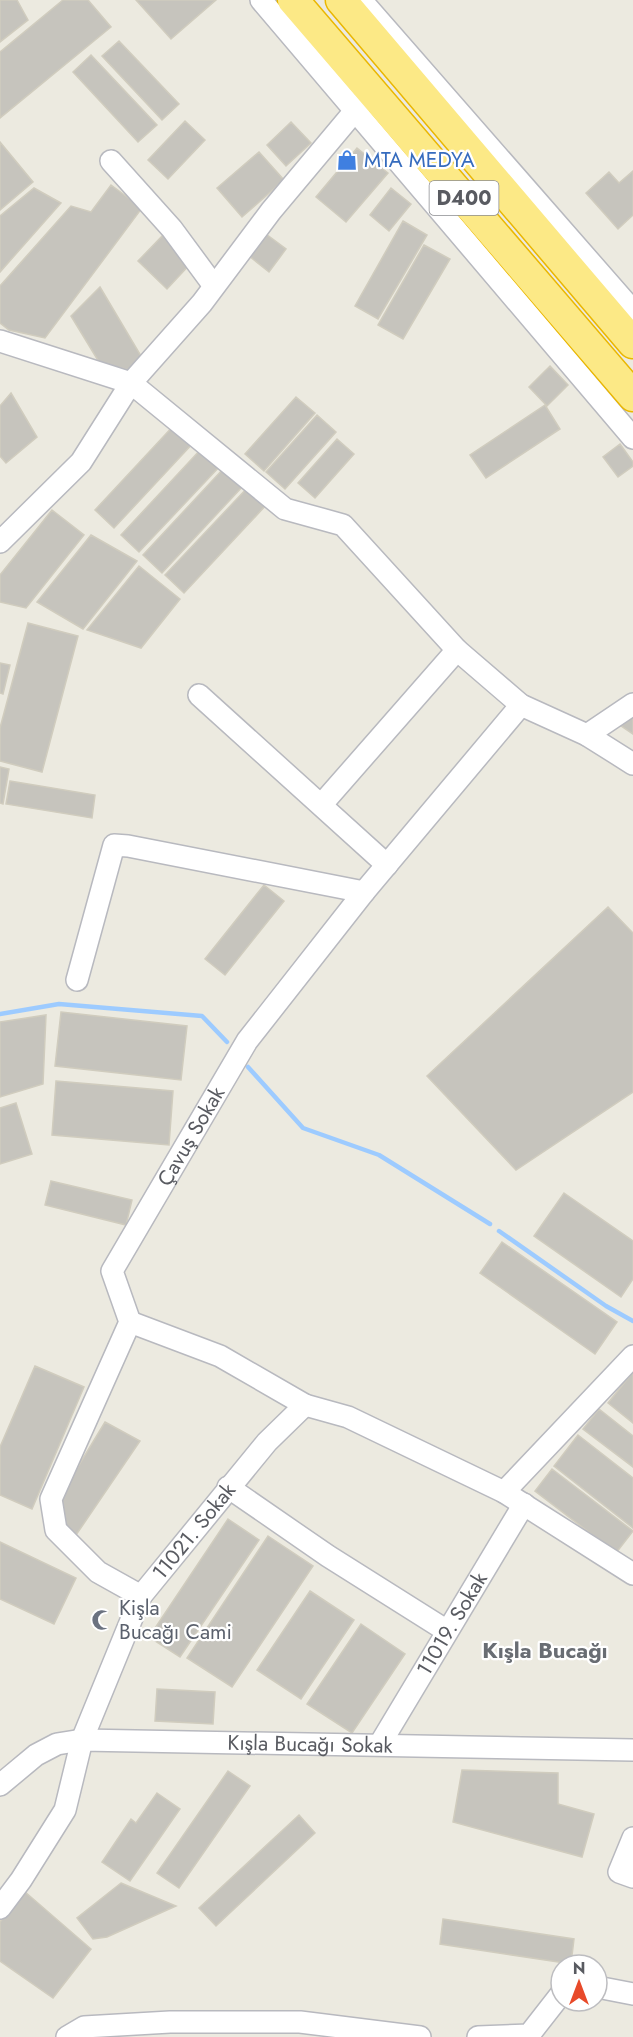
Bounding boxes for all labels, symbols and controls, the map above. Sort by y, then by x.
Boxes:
place label: MTA MEDYA [364,145,475,175]
shop icon: MTA MEDYA [335,148,359,172]
road number: D400 [430,181,498,215]
street label: Çavuş Sokak [150,1080,232,1192]
street label: 11021. Sokak [145,1476,243,1586]
street label: 11019. Sokak [409,1566,495,1681]
place label: Kişla Bucağı Cami [119,1593,232,1647]
mosque icon: Kişla Bucağı Cami [90,1608,114,1632]
district label: Kışla Bucağı [482,1634,608,1666]
street label: Kışla Bucağı Sokak [227,1728,394,1761]
north arrow [549,1953,609,2013]
text: N [573,1957,585,1980]

